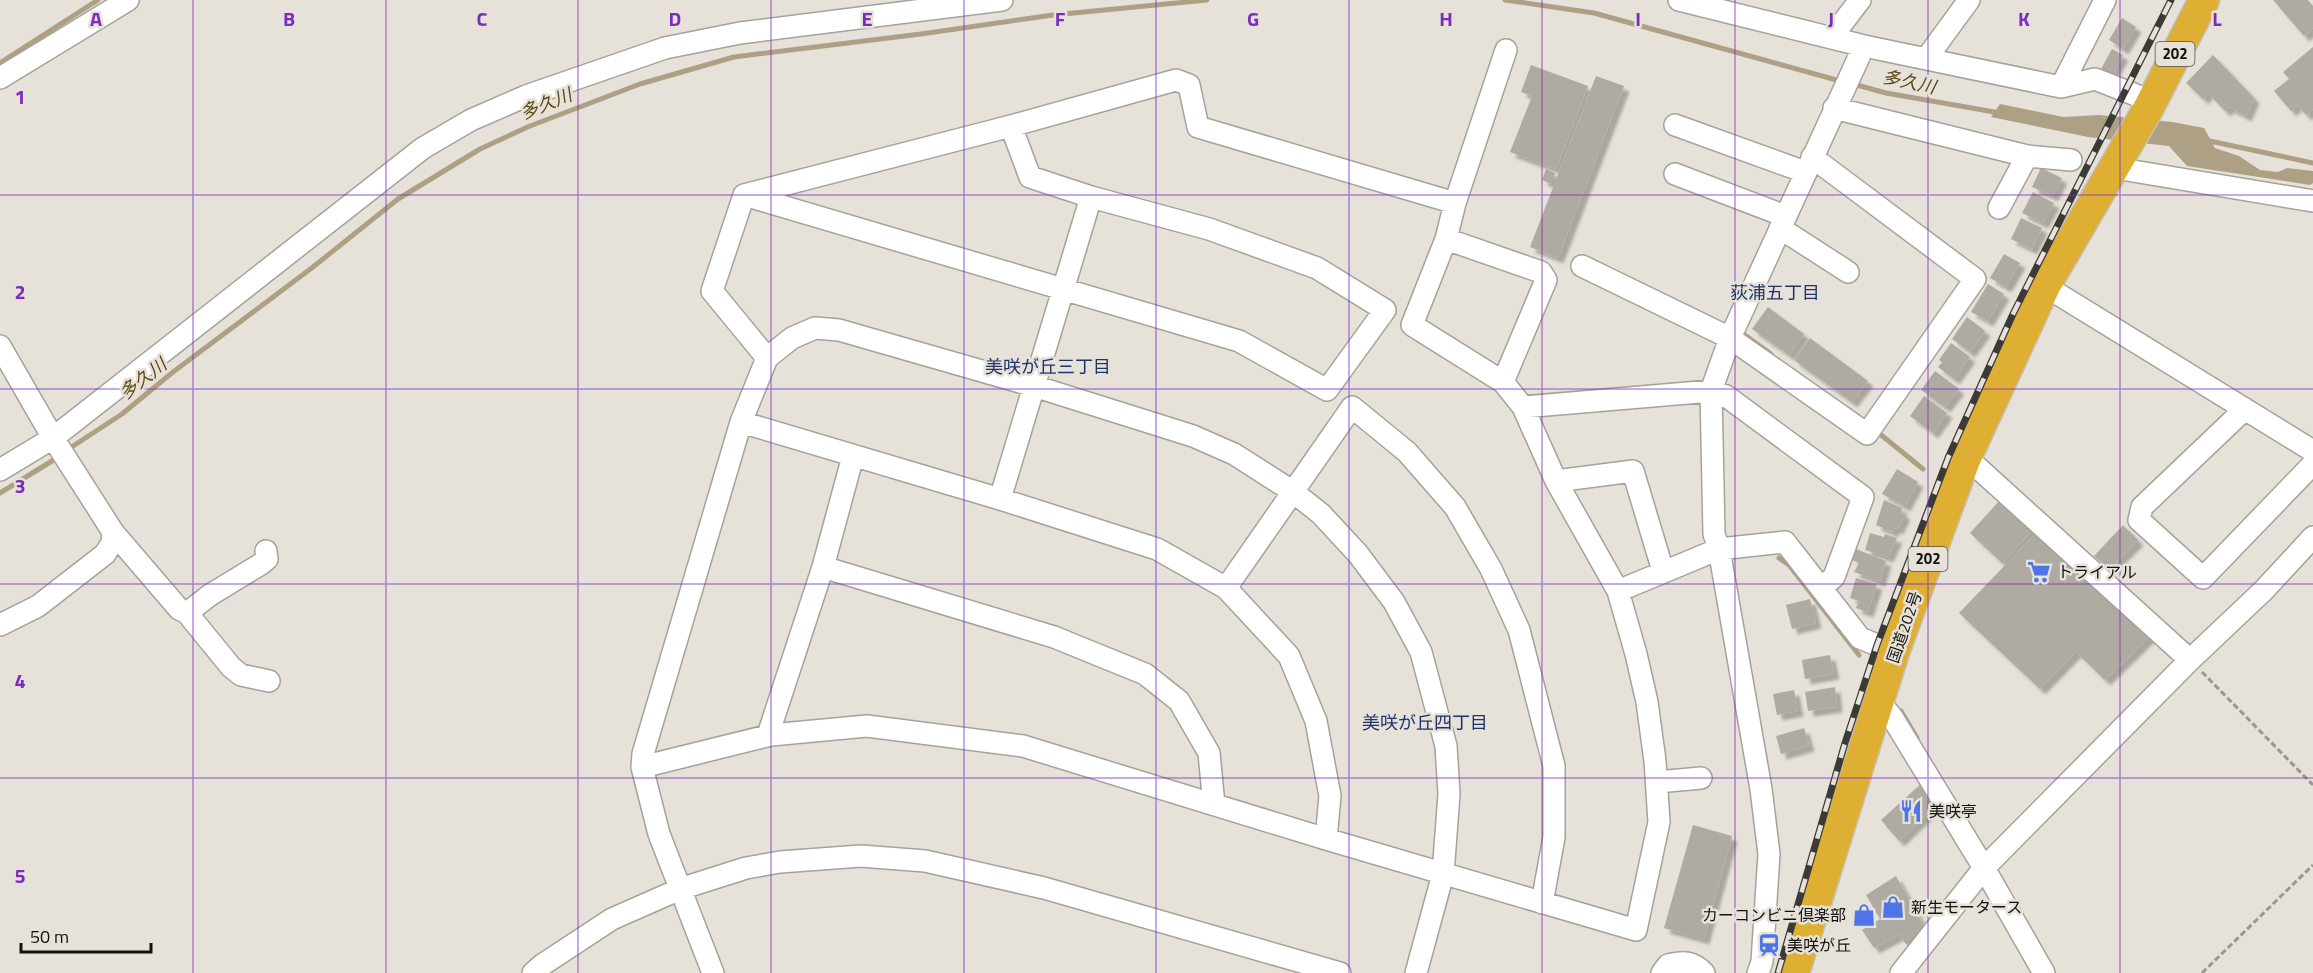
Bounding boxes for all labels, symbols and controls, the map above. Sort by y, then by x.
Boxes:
text: A [90,3,102,34]
text: B [283,3,295,34]
text: C [477,3,488,34]
text: D [669,3,681,34]
text: E [861,3,873,34]
text: F [1055,3,1066,34]
text: G [1247,3,1259,34]
text: H [1439,3,1453,34]
text: I [1635,3,1641,34]
text: J [1828,3,1834,34]
text: K [2018,3,2030,34]
text: L [2212,3,2222,34]
road number: 202 [2156,42,2194,66]
water label: 多久川 [1880,63,1940,101]
water label: 多久川 [516,80,578,126]
text: 1 [14,81,26,112]
text: 2 [14,276,26,307]
district label: 荻浦五丁目 [1730,279,1820,306]
water label: 多久川 [113,350,174,406]
district label: 美咲が丘三丁目 [985,353,1111,380]
text: 3 [14,470,26,501]
road number: 202 [1908,547,1948,571]
supermarket icon: トライアル [2026,559,2052,585]
place label: トライアル [2057,560,2137,584]
street label: 国道202号 [1880,588,1928,666]
text: 4 [14,665,26,696]
district label: 美咲が丘四丁目 [1362,709,1488,736]
restaurant icon: 美咲亭 [1898,798,1924,824]
place label: 美咲亭 [1929,799,1977,823]
text: 5 [14,860,26,891]
shop icon: 新生モータース [1880,894,1906,920]
place label: 新生モータース [1911,895,2022,919]
shop icon: カーコンビニ倶楽部 [1851,902,1877,928]
place label: カーコンビニ倶楽部 [1702,903,1846,927]
scale bar [21,916,152,954]
text: 50 m [30,923,69,950]
station icon: 美咲が丘 [1756,932,1782,958]
place label: 美咲が丘 [1787,933,1851,957]

